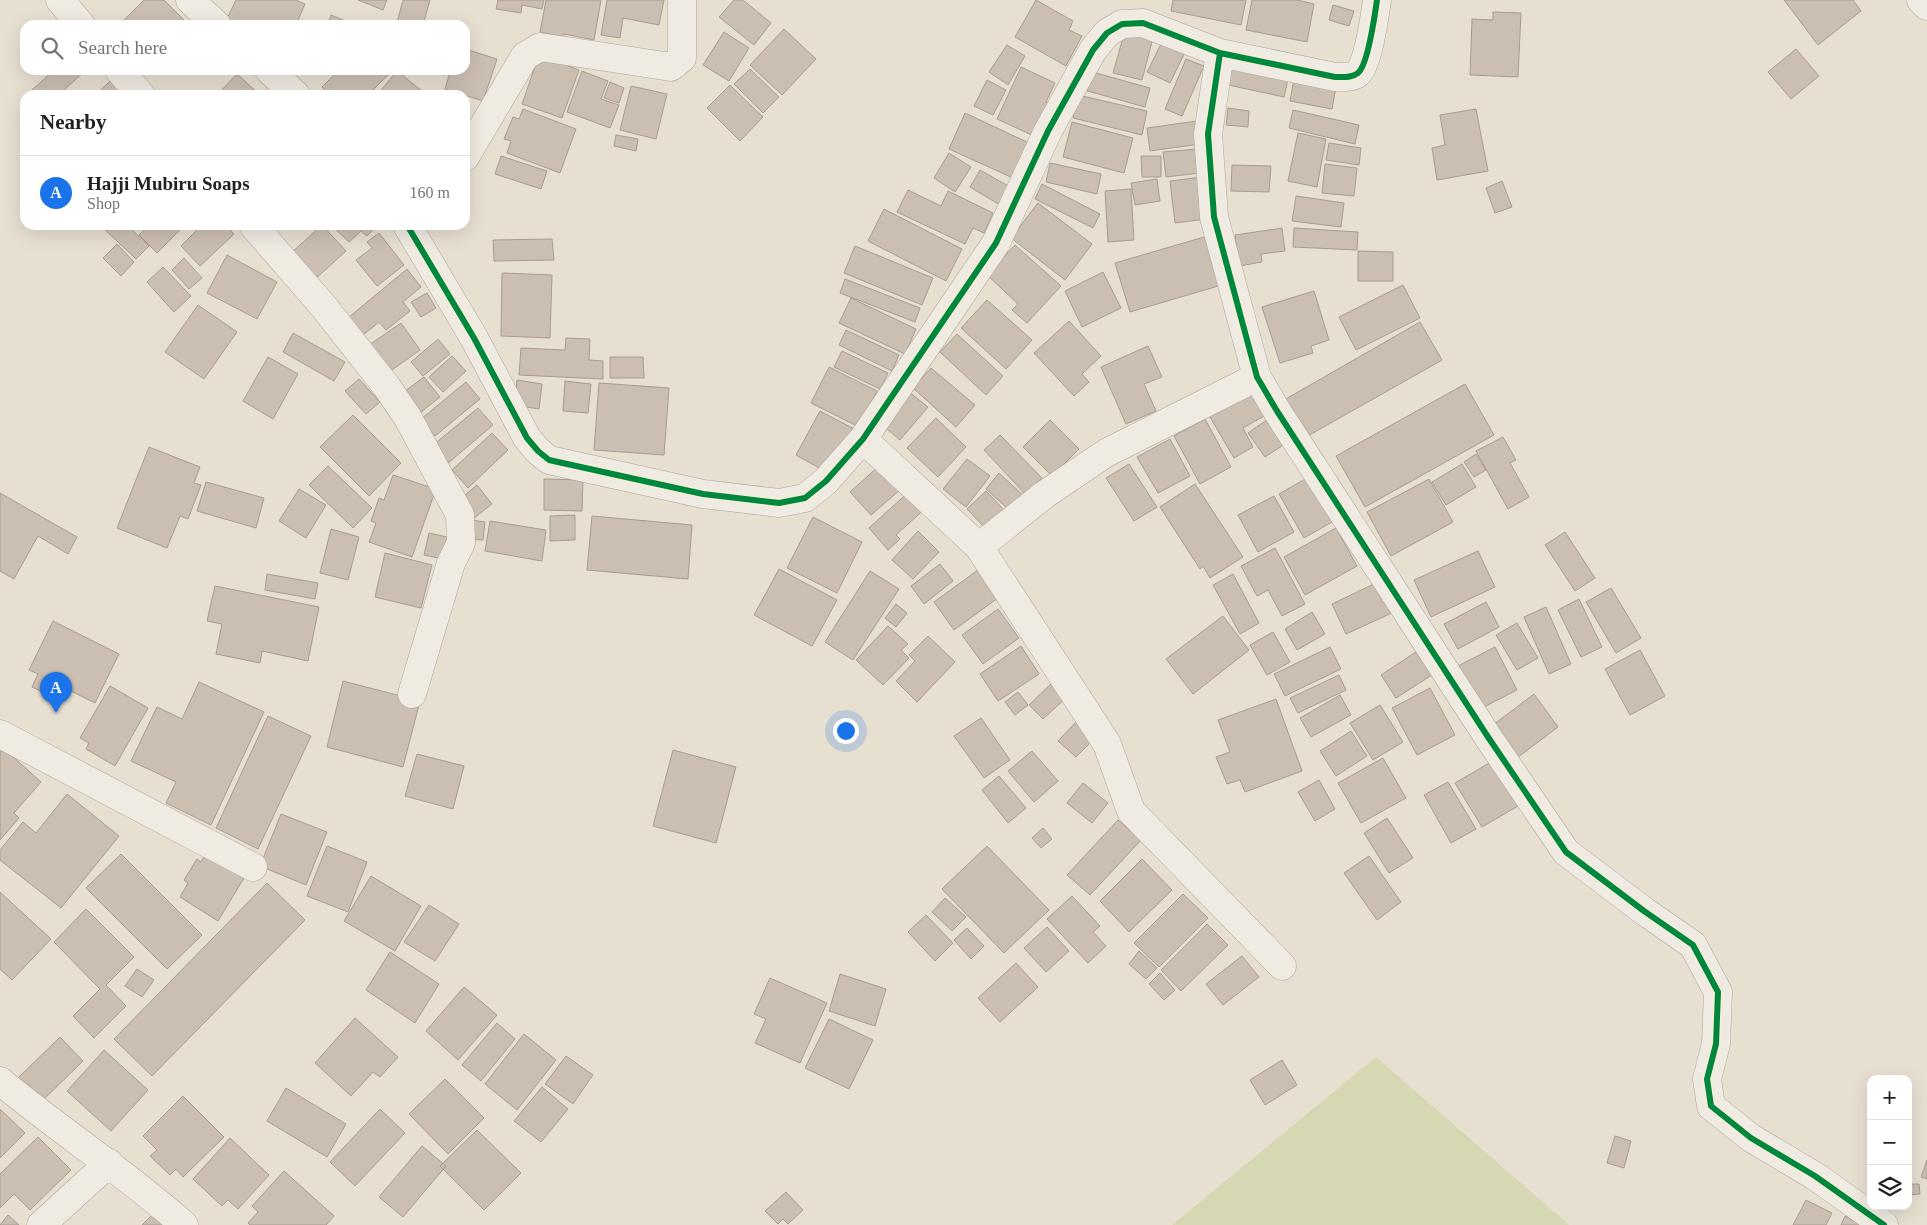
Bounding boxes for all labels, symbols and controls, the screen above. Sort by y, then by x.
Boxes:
search box [20,20,470,75]
icon: search [38,34,66,62]
text: Search here [78,37,167,58]
text: Nearby [40,110,107,134]
text: Hajji Mubiru Soaps [87,173,250,194]
text: A [50,184,62,201]
text: 160 m [410,184,450,201]
text: Shop [87,195,120,212]
pin: A [40,672,72,713]
your location [833,718,859,744]
map controls [1867,1075,1912,1210]
button: + [1867,1075,1912,1120]
button: − [1867,1120,1912,1165]
button: layers [1867,1165,1912,1210]

